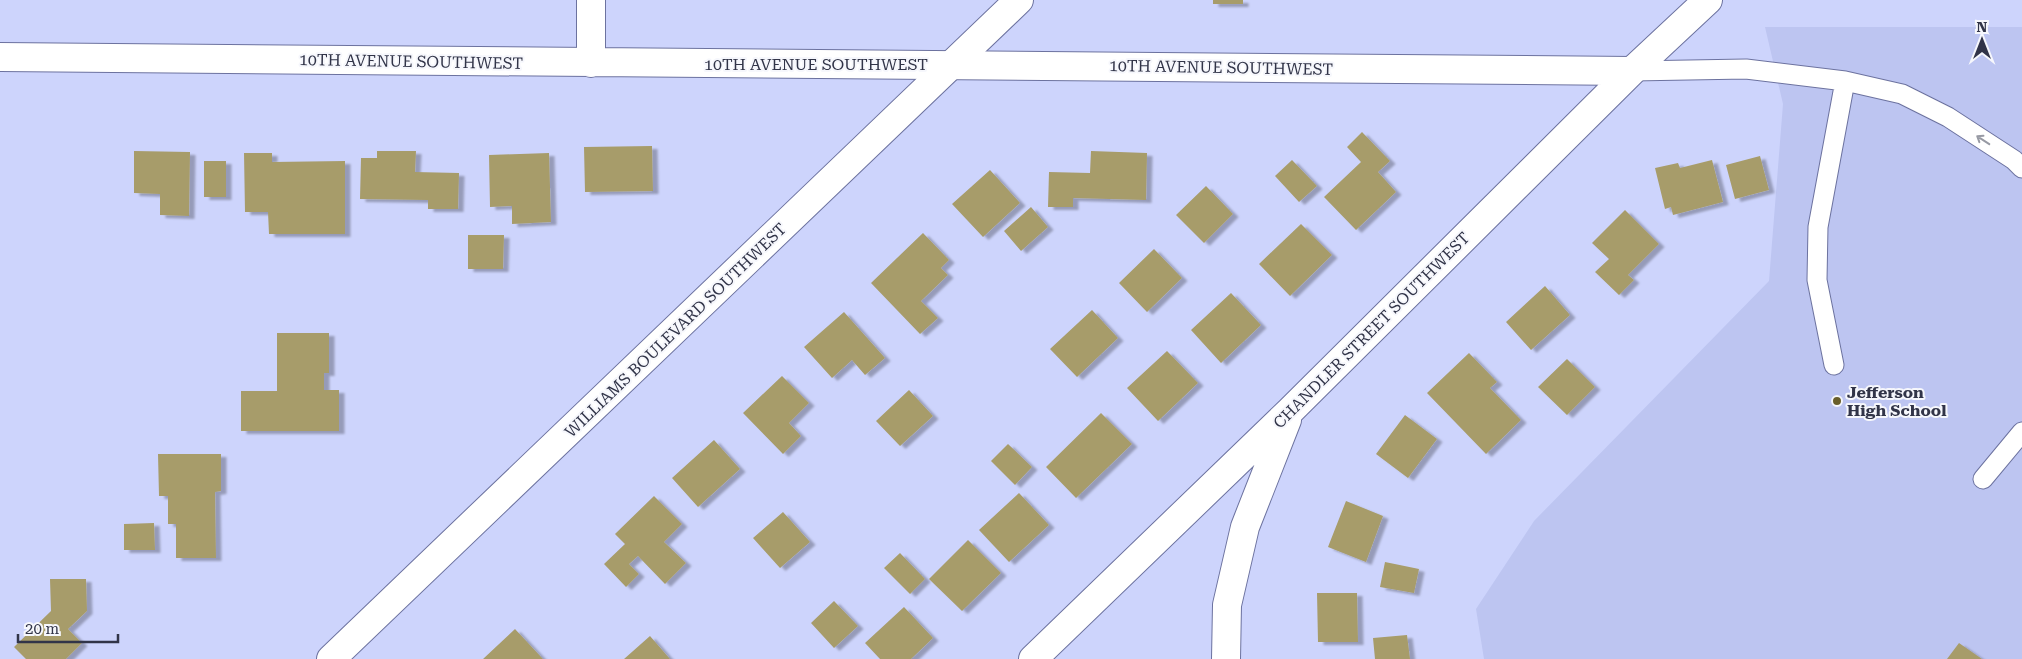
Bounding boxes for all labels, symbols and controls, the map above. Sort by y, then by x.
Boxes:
north arrow [1957,15,2007,65]
text: N [1977,19,1988,35]
street label: 10TH AVENUE SOUTHWEST [299,50,523,73]
street label: 10TH AVENUE SOUTHWEST [704,55,928,74]
street label: 10TH AVENUE SOUTHWEST [1109,56,1333,79]
one-way arrow [1976,134,1990,144]
street label: WILLIAMS BOULEVARD SOUTHWEST [561,219,790,441]
street label: CHANDLER STREET SOUTHWEST [1269,228,1474,432]
place label: Jefferson High School [1847,383,1947,420]
marker: Jefferson High School [1831,395,1843,407]
scale bar [18,612,118,644]
text: 20 m [25,620,60,638]

